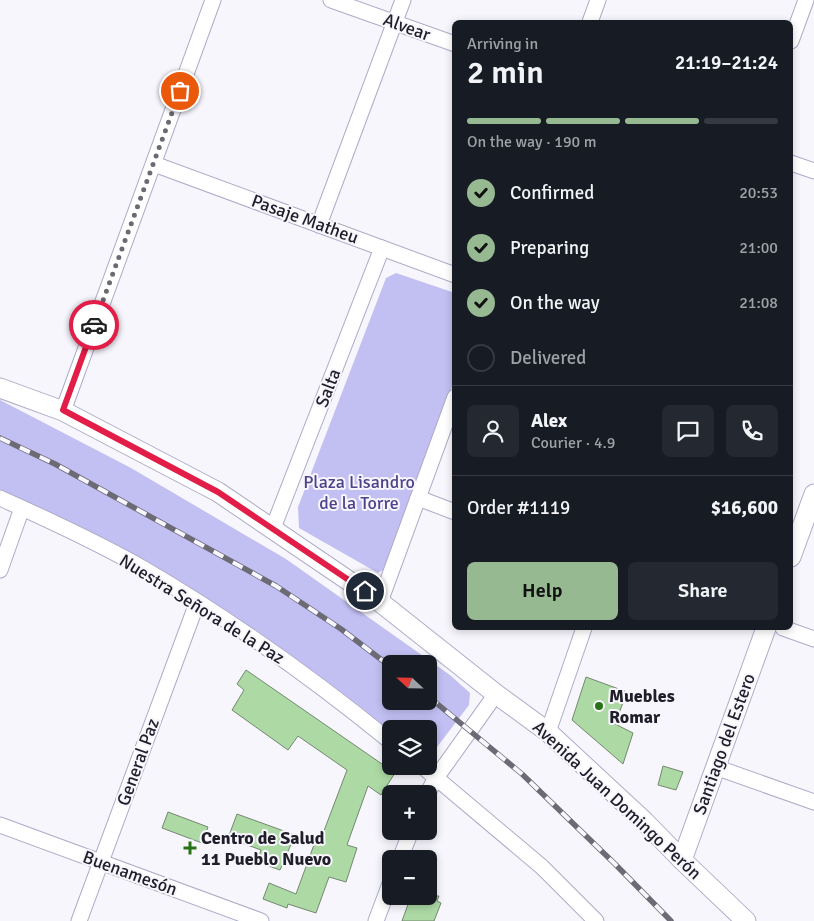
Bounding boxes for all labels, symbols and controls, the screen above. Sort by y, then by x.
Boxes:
street label: Alvear [380,8,434,46]
text: Arriving in [467,34,538,54]
text: 21:19–21:24 [675,51,778,75]
text: 2 min [467,53,544,92]
pin [159,70,201,112]
icon: bag [166,77,194,105]
text: On the way · 190 m [467,132,597,152]
icon: check [467,179,495,207]
text: Confirmed [510,181,594,205]
text: 20:53 [739,183,778,203]
street label: Pasaje Matheu [248,189,362,249]
icon: check [467,234,495,262]
text: Preparing [510,236,589,260]
text: 21:00 [739,238,778,258]
icon: check [467,289,495,317]
text: On the way [510,291,600,315]
text: 21:08 [739,293,778,313]
courier [69,300,119,350]
icon: car [80,311,108,339]
text: Delivered [510,346,586,370]
street label: Salta [311,366,345,410]
button: person [467,405,519,457]
button: chat [662,405,714,457]
button: phone [726,405,778,457]
text: Alex [531,409,567,433]
text: Courier · 4.9 [531,433,615,453]
park label: Plaza Lisandro de la Torre [303,471,415,514]
text: Order #1119 [467,496,570,520]
text: $16,600 [711,496,778,520]
street label: Nuestra Señora de la Paz [115,549,289,669]
button: Help [467,562,618,620]
button: Share [628,562,778,620]
pin [344,570,386,612]
icon: home [351,577,379,605]
north arrow [382,655,438,710]
map controls [382,655,437,905]
street label: Santiago del Estero [688,670,760,818]
place label: Muebles Romar [609,685,675,728]
marker: Muebles Romar [593,700,605,712]
street label: General Paz [112,715,164,809]
street label: Avenida Juan Domingo Perón [528,716,706,884]
button: layers [382,720,437,775]
button: + [382,785,437,840]
place label: Centro de Salud 11 Pueblo Nuevo [201,827,331,870]
marker: Centro de Salud 11 Pueblo Nuevo [183,841,197,855]
street label: Buenamesón [80,846,180,900]
button: − [382,850,437,905]

